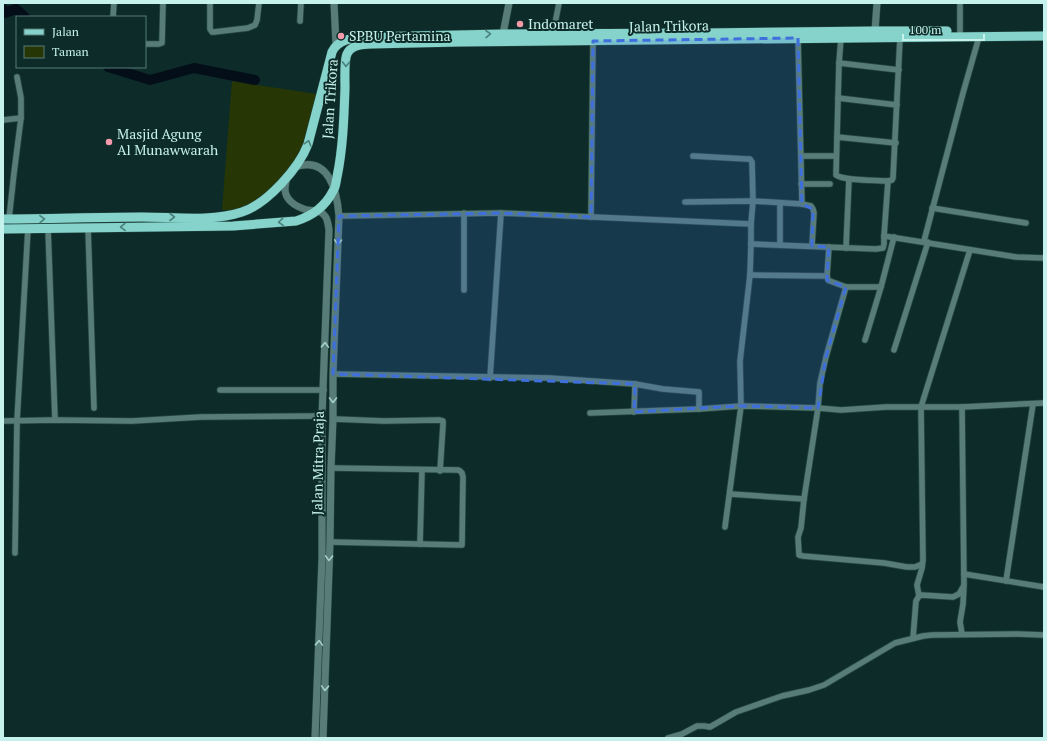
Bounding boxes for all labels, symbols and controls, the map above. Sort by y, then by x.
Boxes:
place label: Indomaret [528,14,594,33]
street label: Jalan Trikora [629,15,709,36]
legend [16,16,146,68]
scale bar [903,16,984,42]
marker: Indomaret [515,19,525,29]
text: 100 m [909,22,942,37]
text: Jalan [52,24,79,39]
place label: SPBU Pertamina [349,26,451,45]
one-way arrow [485,30,491,38]
marker: SPBU Pertamina [336,31,346,41]
text: Taman [52,44,89,59]
street label: Jalan Trikora [317,58,342,139]
one-way arrow [341,61,350,67]
place label: Masjid Agung Al Munawwarah [117,124,218,159]
marker: Masjid Agung Al Munawwarah [104,137,114,147]
one-way arrow [303,140,312,147]
one-way arrow [169,213,175,221]
one-way arrow [39,215,45,223]
one-way arrow [278,218,284,227]
one-way arrow [120,223,126,231]
one-way arrow [334,239,343,246]
one-way arrow [320,342,329,348]
one-way arrow [329,397,337,403]
street label: Jalan Mitra Praja [307,411,328,515]
one-way arrow [325,555,334,561]
one-way arrow [315,640,323,646]
one-way arrow [321,685,329,691]

